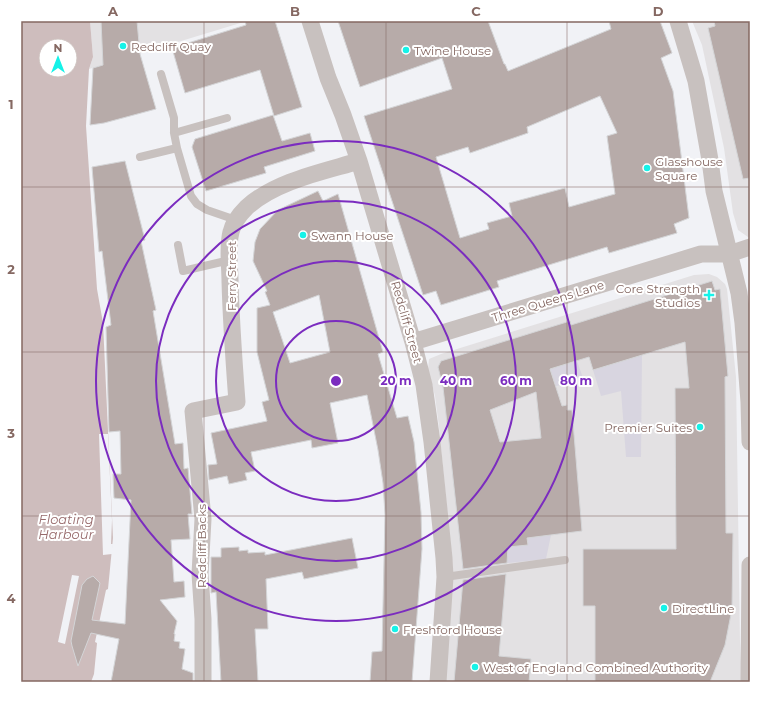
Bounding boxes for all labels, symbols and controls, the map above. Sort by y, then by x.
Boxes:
text: A [107,3,119,19]
text: B [290,3,300,19]
text: C [471,3,481,19]
text: D [653,3,664,19]
north arrow [38,38,78,78]
place label: Redcliff Quay [131,39,211,54]
text: N [54,41,62,55]
marker: Redcliff Quay [118,41,128,51]
place label: Twine House [414,43,491,58]
marker: Twine House [401,45,411,55]
text: 1 [8,96,14,112]
place label: Glasshouse Square [655,154,723,183]
marker: Glasshouse Square [642,163,652,173]
place label: Swann House [311,228,393,243]
marker: Swann House [298,230,308,240]
street label: Ferry Street [224,241,239,311]
text: 2 [7,261,15,277]
street label: Three Queens Lane [490,277,606,325]
street label: Redcliff Street [388,279,426,365]
place label: Core Strength Studios [616,281,700,310]
marker: Core Strength Studios [703,289,715,301]
text: 20 m [380,373,412,388]
text: 40 m [440,373,472,388]
text: 60 m [500,373,532,388]
text: 80 m [560,373,592,388]
centre of rings [329,374,343,388]
place label: Premier Suites [604,420,692,435]
marker: Premier Suites [695,422,705,432]
text: 3 [6,425,15,441]
street label: Redcliff Backs [194,504,209,588]
water label: Floating Harbour [38,511,94,542]
text: 4 [7,590,16,606]
place label: DirectLine [672,601,734,616]
marker: DirectLine [659,603,669,613]
place label: Freshford House [403,622,502,637]
marker: Freshford House [390,624,400,634]
place label: West of England Combined Authority [483,660,708,675]
marker: West of England Combined Authority [470,662,480,672]

